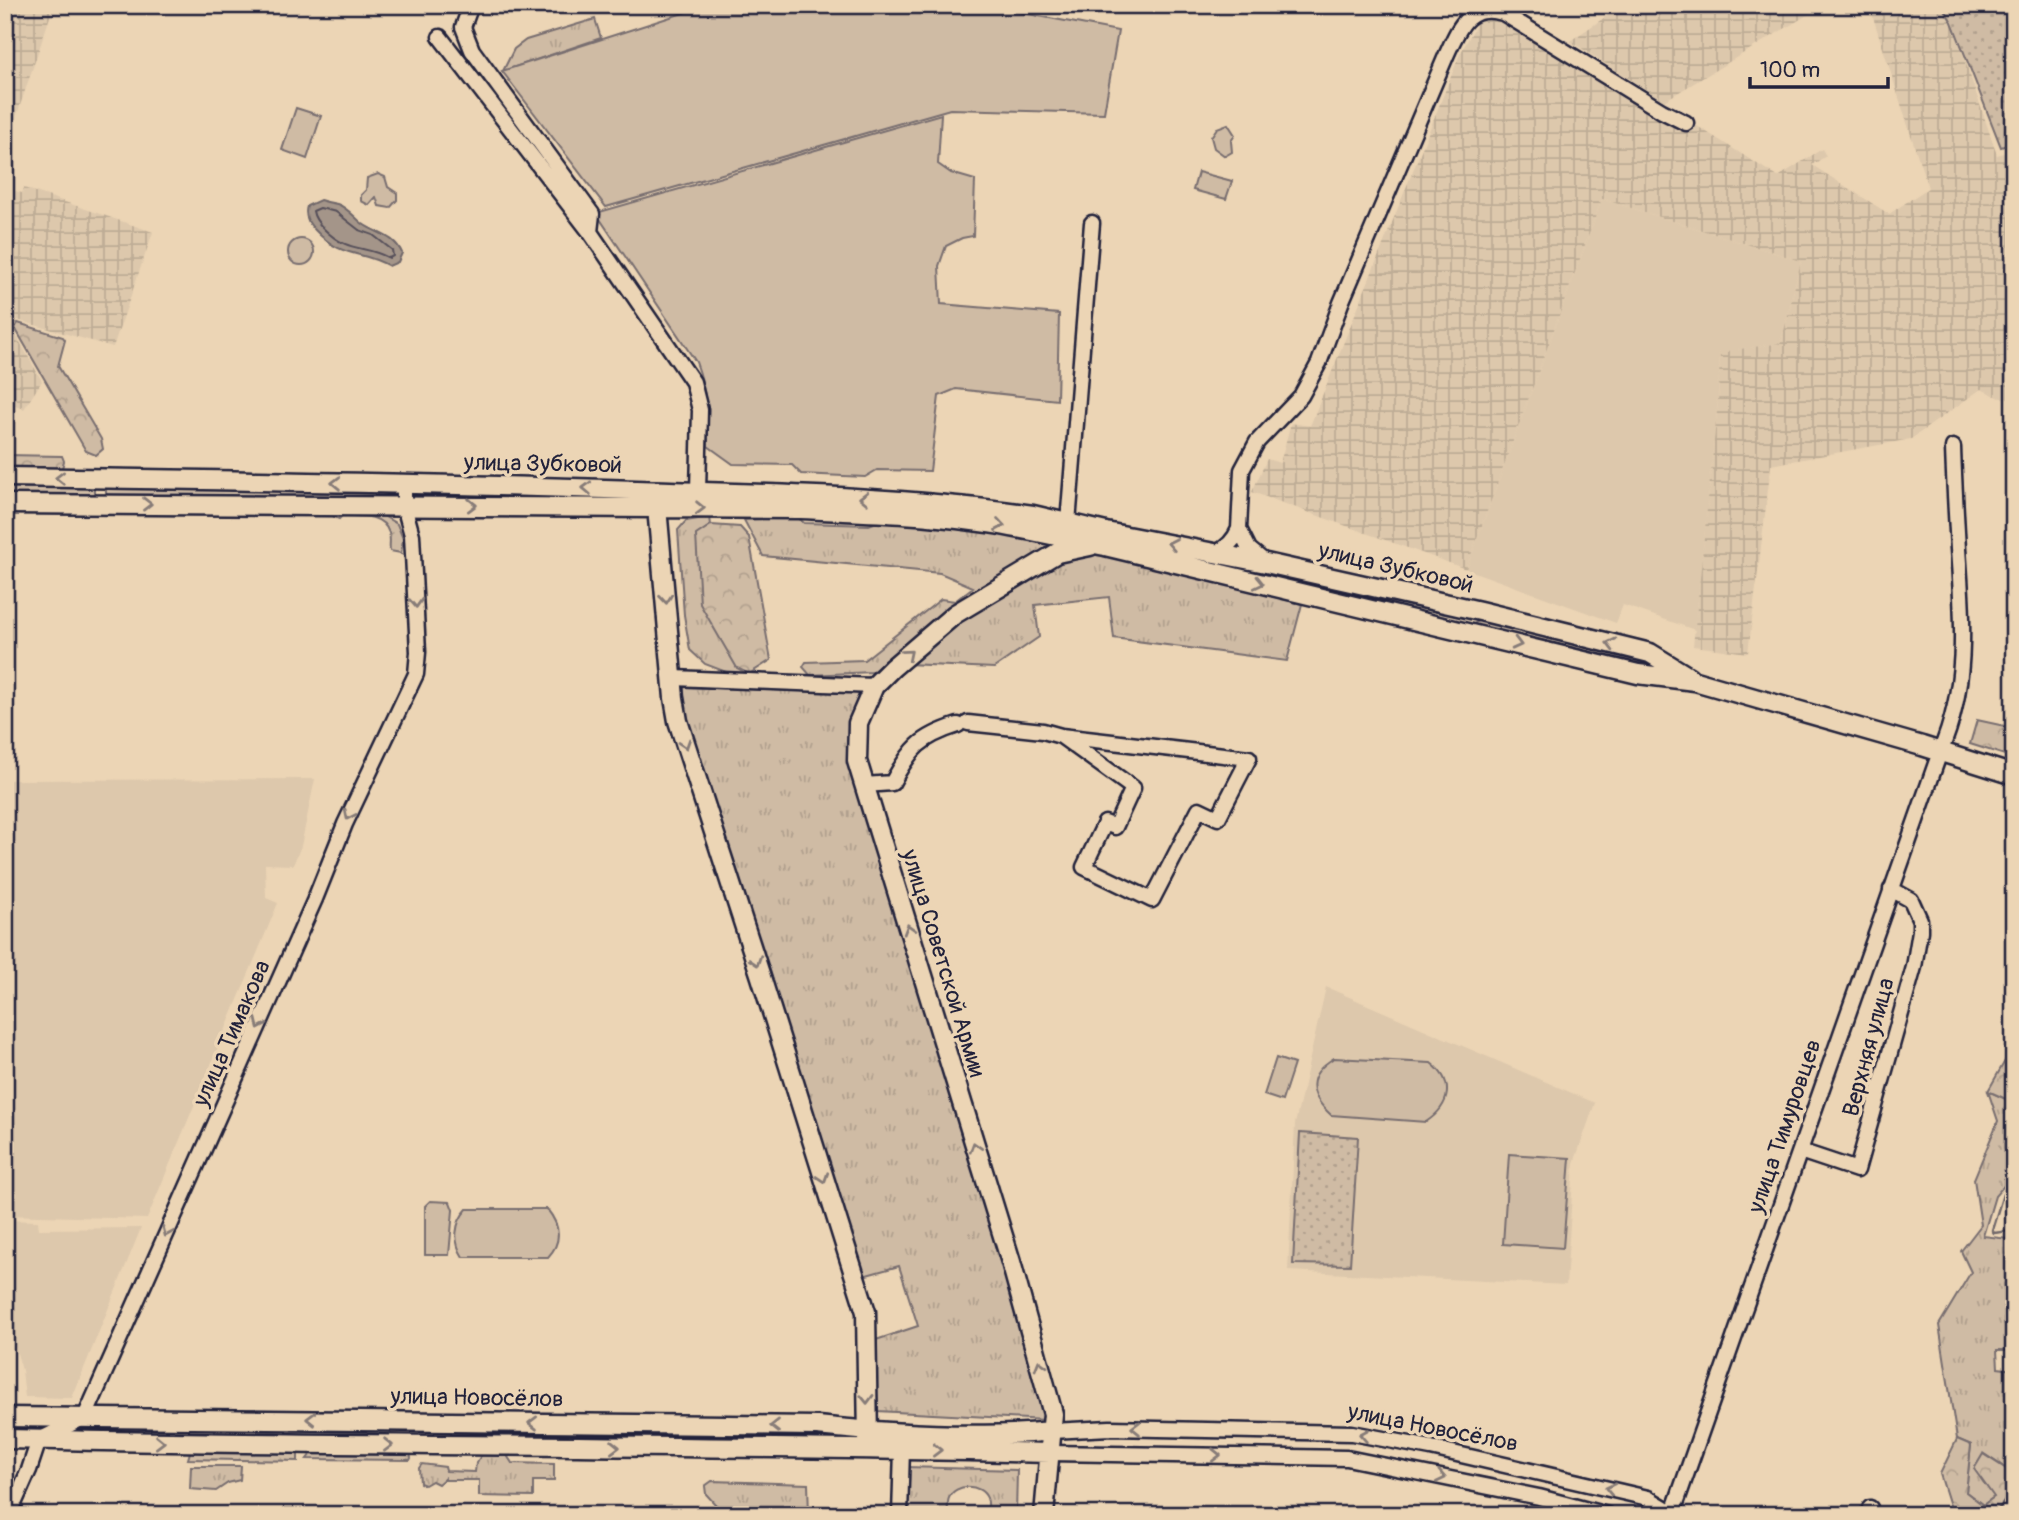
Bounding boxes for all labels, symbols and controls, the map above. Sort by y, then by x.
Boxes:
scale bar [1750,46,1888,90]
text: 100 m [1760,57,1820,84]
street label: улица Зубковой [463,448,622,479]
one-way arrow [54,470,64,486]
one-way arrow [330,475,341,491]
one-way arrow [582,481,593,496]
one-way arrow [858,490,869,505]
one-way arrow [142,496,153,512]
one-way arrow [467,498,478,513]
one-way arrow [695,500,706,516]
one-way arrow [994,517,1006,532]
street label: улица Зубковой [1315,535,1476,599]
one-way arrow [1166,538,1178,553]
one-way arrow [1253,575,1265,589]
one-way arrow [658,594,673,605]
one-way arrow [408,598,423,609]
one-way arrow [1510,636,1522,650]
one-way arrow [1606,638,1618,652]
one-way arrow [900,650,913,662]
one-way arrow [677,738,692,750]
one-way arrow [343,808,357,820]
street label: улица Советской Армии [895,845,992,1080]
one-way arrow [902,924,917,936]
one-way arrow [748,954,762,966]
street label: улица Тимакова [186,955,277,1112]
street label: Верхняя улица [1836,975,1901,1120]
one-way arrow [254,1017,268,1030]
street label: улица Тимуровцев [1741,1035,1828,1218]
one-way arrow [969,1141,983,1154]
one-way arrow [815,1171,829,1184]
one-way arrow [161,1225,175,1237]
one-way arrow [1033,1359,1048,1371]
street label: улица Новосёлов [389,1381,564,1414]
one-way arrow [859,1394,875,1404]
street label: улица Новосёлов [1344,1397,1520,1458]
one-way arrow [306,1411,316,1427]
one-way arrow [527,1415,538,1430]
one-way arrow [769,1418,780,1434]
one-way arrow [1131,1420,1141,1436]
one-way arrow [1358,1428,1369,1443]
one-way arrow [155,1435,166,1450]
one-way arrow [383,1437,394,1453]
one-way arrow [610,1440,621,1455]
one-way arrow [933,1442,943,1458]
one-way arrow [1211,1447,1222,1463]
one-way arrow [1435,1469,1447,1484]
one-way arrow [1604,1483,1616,1498]

